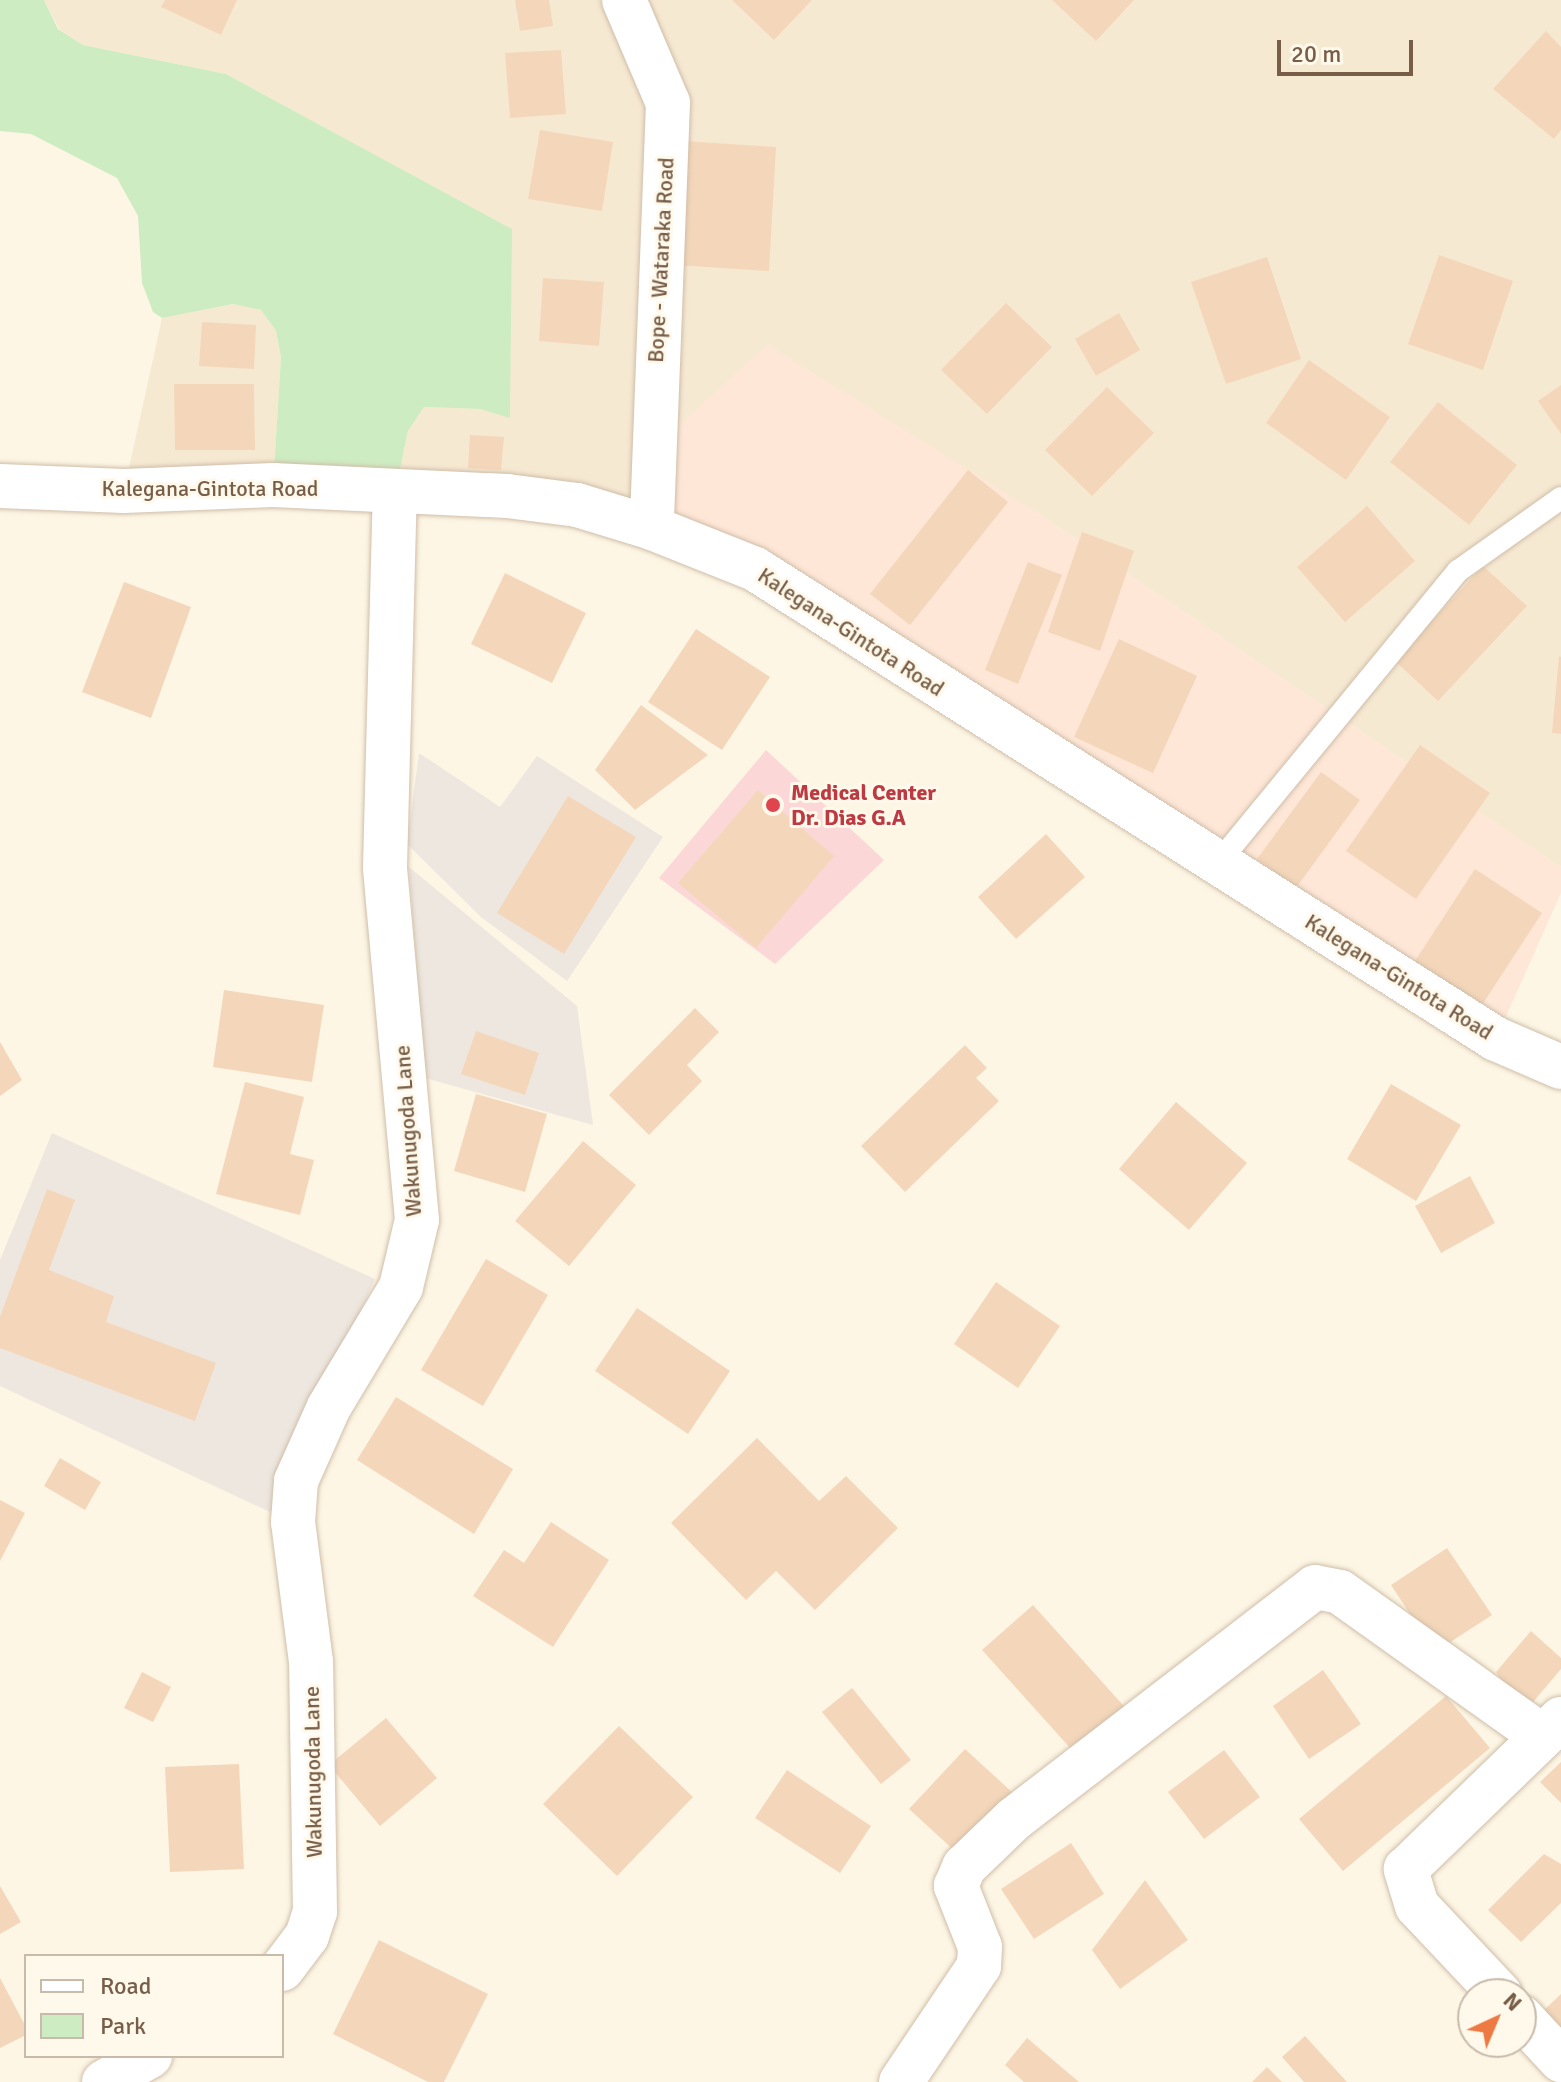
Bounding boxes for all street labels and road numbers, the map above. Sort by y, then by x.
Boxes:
street label: Bope - Wataraka Road [642,157,680,363]
street label: Kalegana-Gintota Road [102,476,318,502]
street label: Kalegana-Gintota Road [753,562,949,702]
street label: Kalegana-Gintota Road [1300,908,1498,1046]
street label: Wakunugoda Lane [389,1044,427,1218]
street label: Wakunugoda Lane [298,1686,328,1858]

